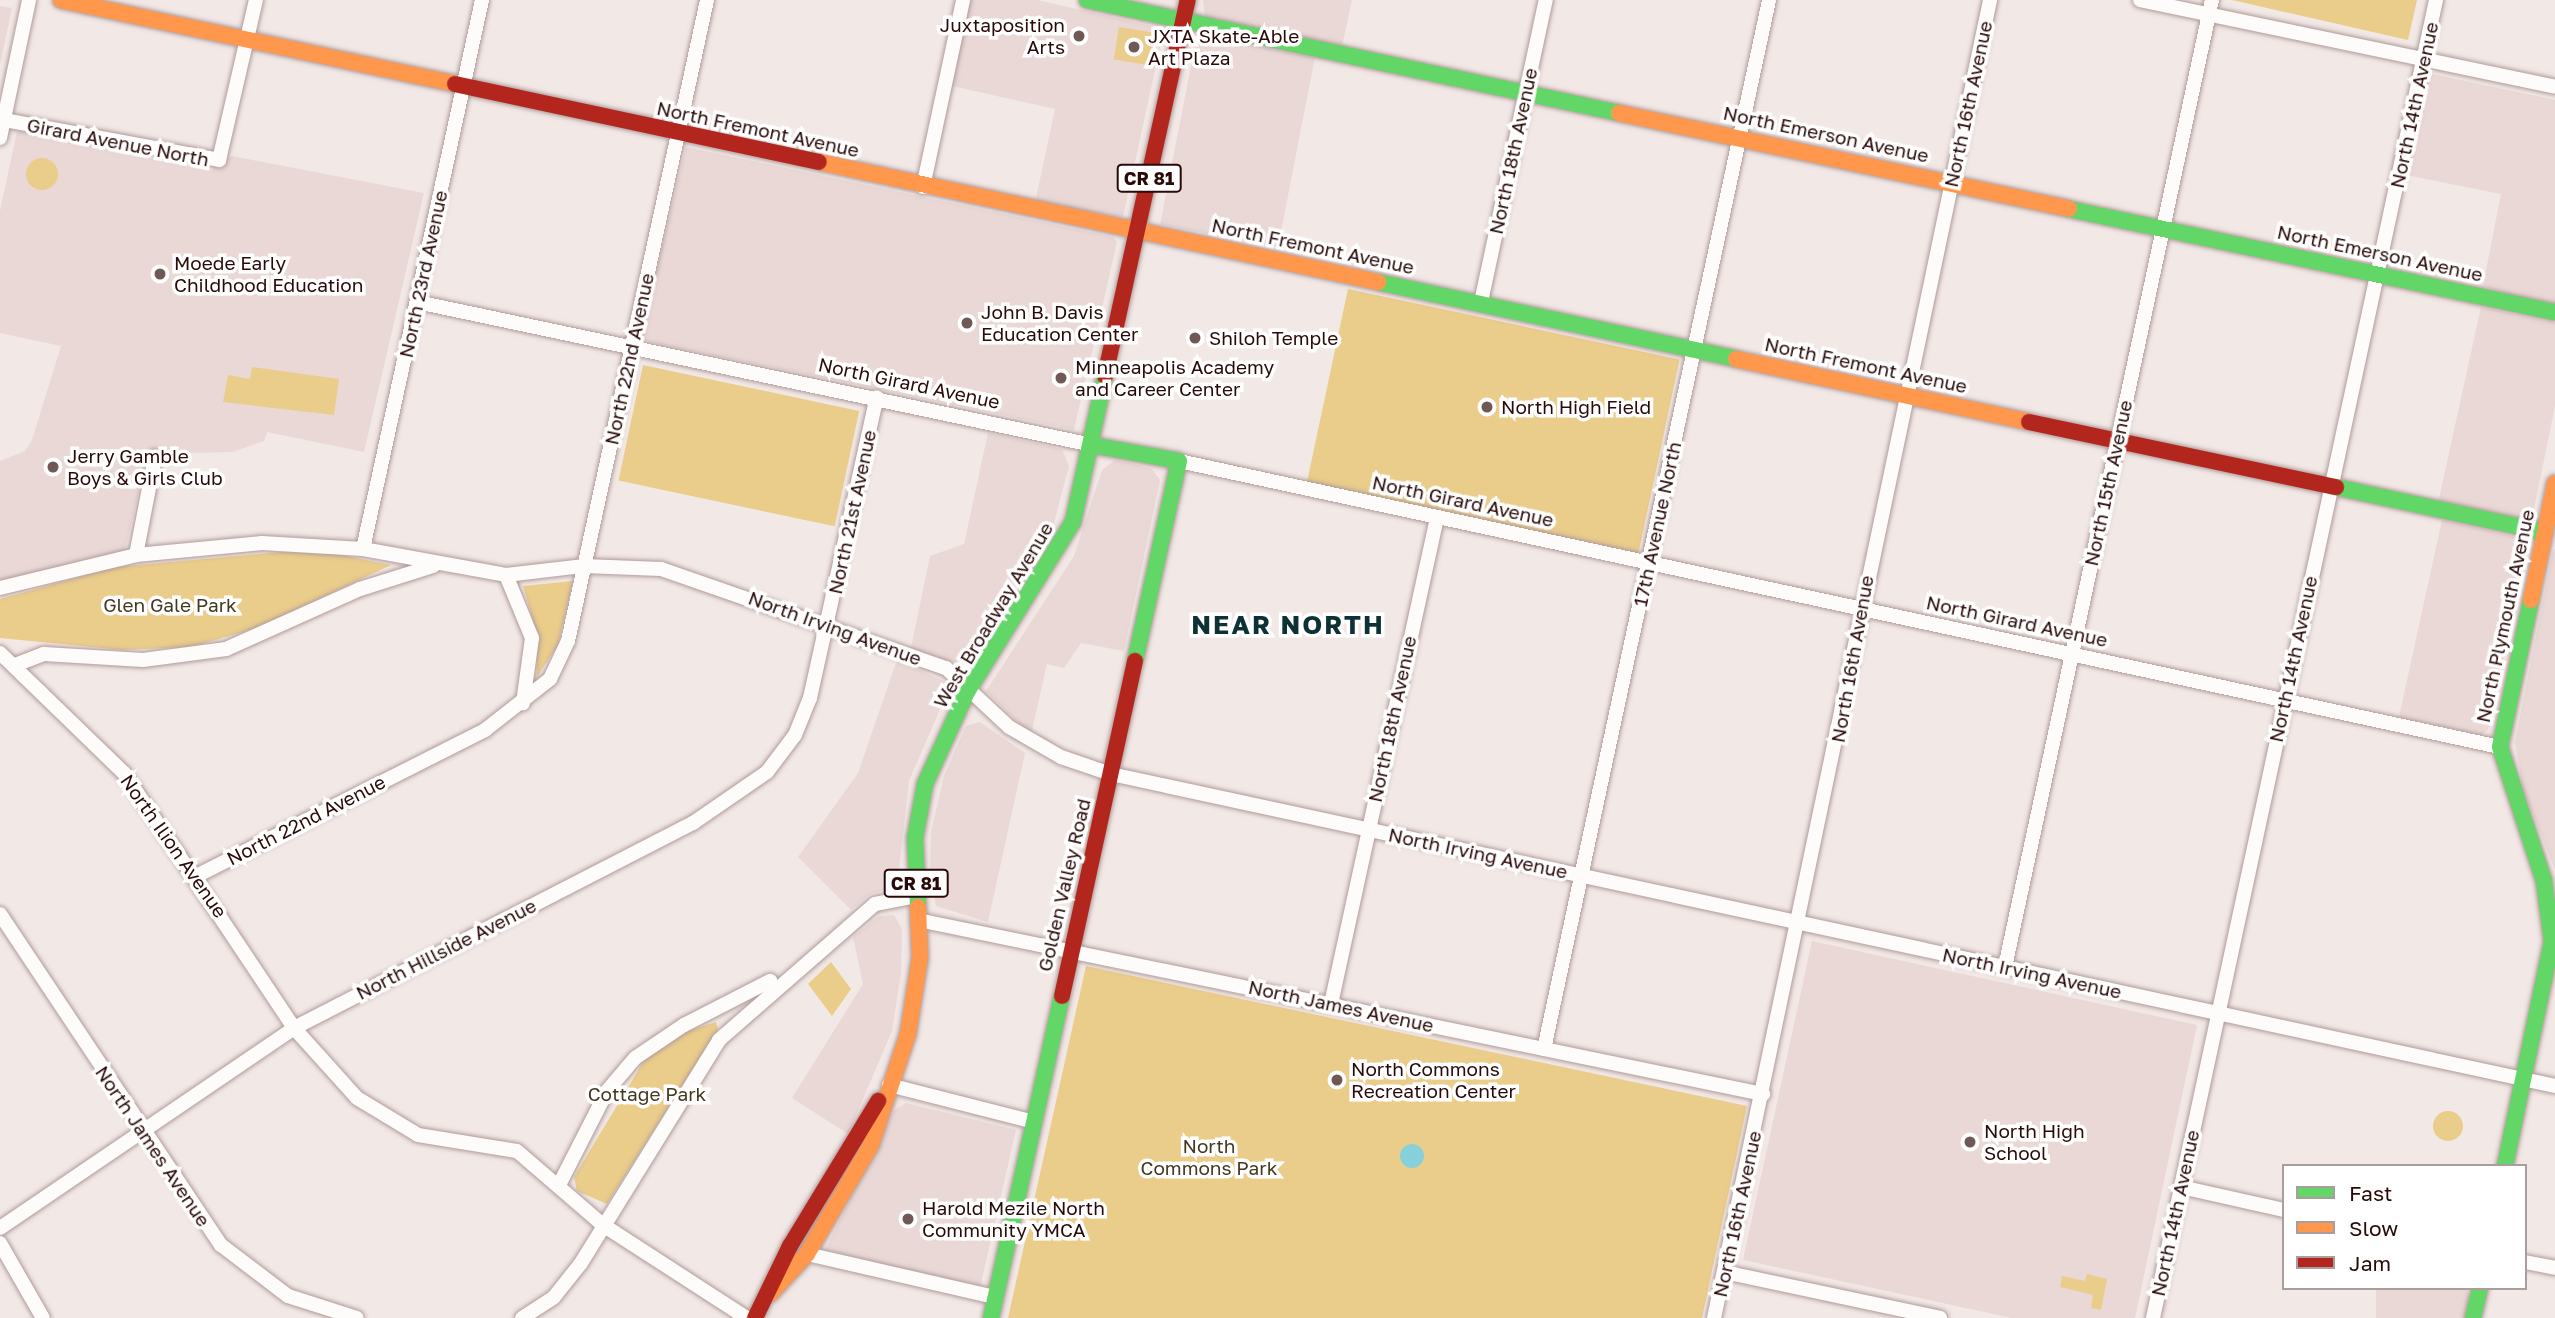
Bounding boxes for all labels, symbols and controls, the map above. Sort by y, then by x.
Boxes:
place label: Juxtaposition Arts [940,14,1065,58]
street label: North 16th Avenue [1939,19,1997,189]
street label: North 14th Avenue [2385,20,2443,190]
place label: JXTA Skate-Able Art Plaza [1148,25,1299,69]
marker: Juxtaposition Arts [1071,28,1087,44]
marker: JXTA Skate-Able Art Plaza [1126,39,1142,55]
street label: North 18th Avenue [1484,66,1542,236]
street label: North Fremont Avenue [655,96,861,162]
street label: North Emerson Avenue [1721,101,1931,167]
street label: Girard Avenue North [25,113,211,171]
road number: CR 81 [1116,163,1182,192]
street label: North 23rd Avenue [394,188,452,360]
street label: North Fremont Avenue [1210,213,1416,279]
street label: North Emerson Avenue [2275,220,2485,286]
place label: Moede Early Childhood Education [174,252,363,296]
marker: Moede Early Childhood Education [152,266,168,282]
street label: North 22nd Avenue [600,271,658,447]
place label: John B. Davis Education Center [981,301,1138,345]
marker: John B. Davis Education Center [959,315,975,331]
place label: Shiloh Temple [1209,327,1338,349]
marker: Shiloh Temple [1187,330,1203,346]
street label: North Fremont Avenue [1763,332,1969,398]
street label: North Girard Avenue [816,353,1002,413]
place label: Minneapolis Academy and Career Center [1075,356,1274,400]
marker: Minneapolis Academy and Career Center [1053,370,1069,386]
place label: North High Field [1501,396,1651,418]
street label: North 15th Avenue [2079,398,2137,568]
marker: North High Field [1479,399,1495,415]
street label: North 21st Avenue [823,428,881,596]
street label: 17th Avenue North [1628,439,1686,609]
place label: Jerry Gamble Boys & Girls Club [67,445,223,489]
marker: Jerry Gamble Boys & Girls Club [45,459,61,475]
street label: North Girard Avenue [1370,471,1556,531]
street label: North Plymouth Avenue [2471,507,2539,725]
street label: West Broadway Avenue [929,518,1057,712]
street label: North 16th Avenue [1826,574,1878,744]
street label: North 14th Avenue [2264,574,2322,744]
street label: North Irving Avenue [745,586,925,670]
street label: North Girard Avenue [1924,591,2110,651]
park label: Glen Gale Park [103,594,237,616]
district label: NEAR NORTH [1192,609,1384,641]
street label: North 18th Avenue [1363,634,1421,804]
street label: North Ilion Avenue [116,770,232,922]
street label: North 22nd Avenue [223,770,389,870]
street label: Golden Valley Road [1033,796,1095,974]
street label: North Irving Avenue [1386,823,1570,883]
road number: CR 81 [883,868,949,898]
street label: North Hillside Avenue [352,894,540,1004]
street label: North Irving Avenue [1940,943,2124,1003]
street label: North James Avenue [1246,975,1436,1037]
place label: North Commons Recreation Center [1351,1058,1516,1102]
street label: North James Avenue [91,1061,215,1231]
marker: North Commons Recreation Center [1329,1072,1345,1088]
park label: Cottage Park [588,1083,706,1105]
place label: North High School [1984,1120,2085,1164]
street label: North 14th Avenue [2146,1128,2204,1298]
street label: North 16th Avenue [1708,1129,1766,1299]
marker: North High School [1962,1134,1978,1150]
park label: North Commons Park [1141,1135,1277,1179]
legend [2282,1164,2527,1290]
text: Fast [2349,1180,2392,1206]
place label: Harold Mezile North Community YMCA [922,1197,1105,1241]
marker: Harold Mezile North Community YMCA [900,1211,916,1227]
text: Slow [2349,1215,2398,1241]
text: Jam [2349,1250,2391,1276]

